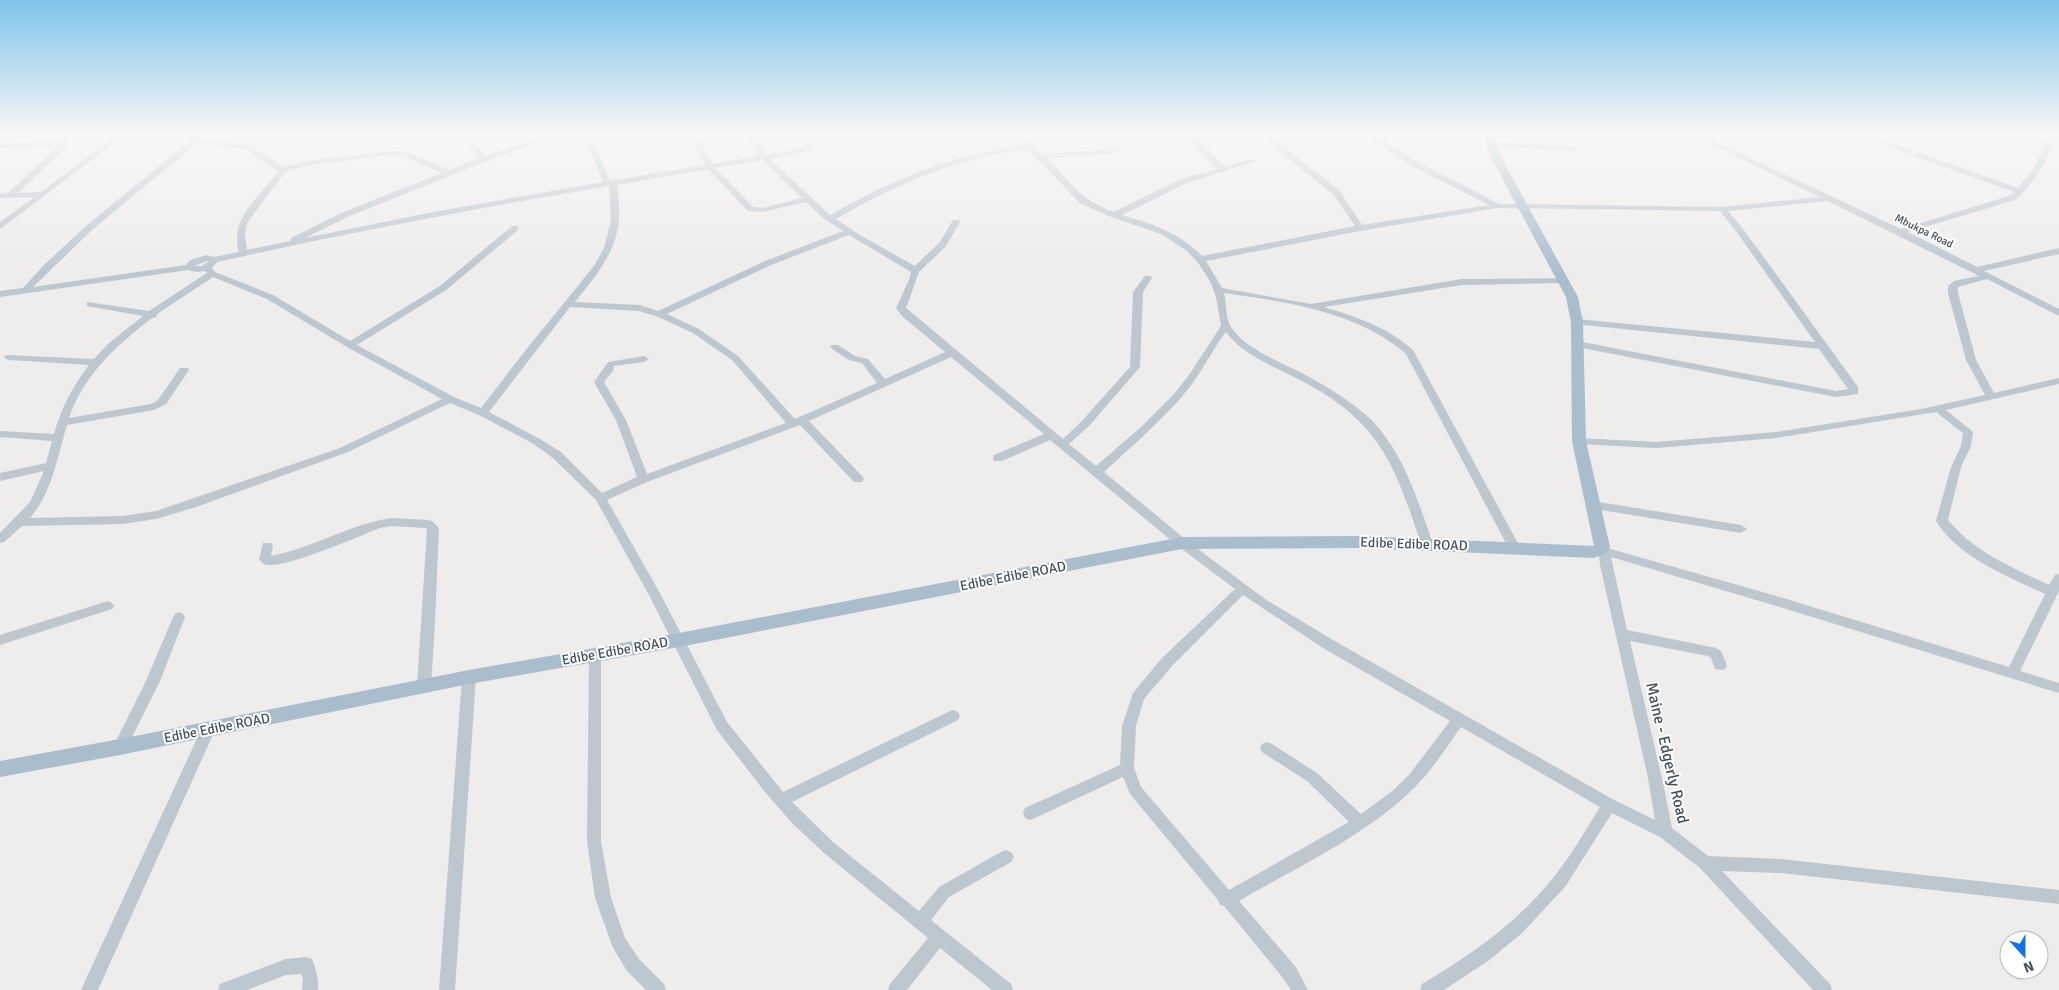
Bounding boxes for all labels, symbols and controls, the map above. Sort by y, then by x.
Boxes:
street label: Mbukpa Road [1893,211,1956,251]
street label: Edibe Edibe ROAD [1360,534,1468,554]
street label: Edibe Edibe ROAD [959,557,1067,595]
street label: Edibe Edibe ROAD [560,633,670,669]
street label: Maine - Edgerly Road [1641,680,1693,826]
street label: Edibe Edibe ROAD [163,709,271,747]
north arrow [1999,930,2049,980]
text: N [2021,957,2036,976]

